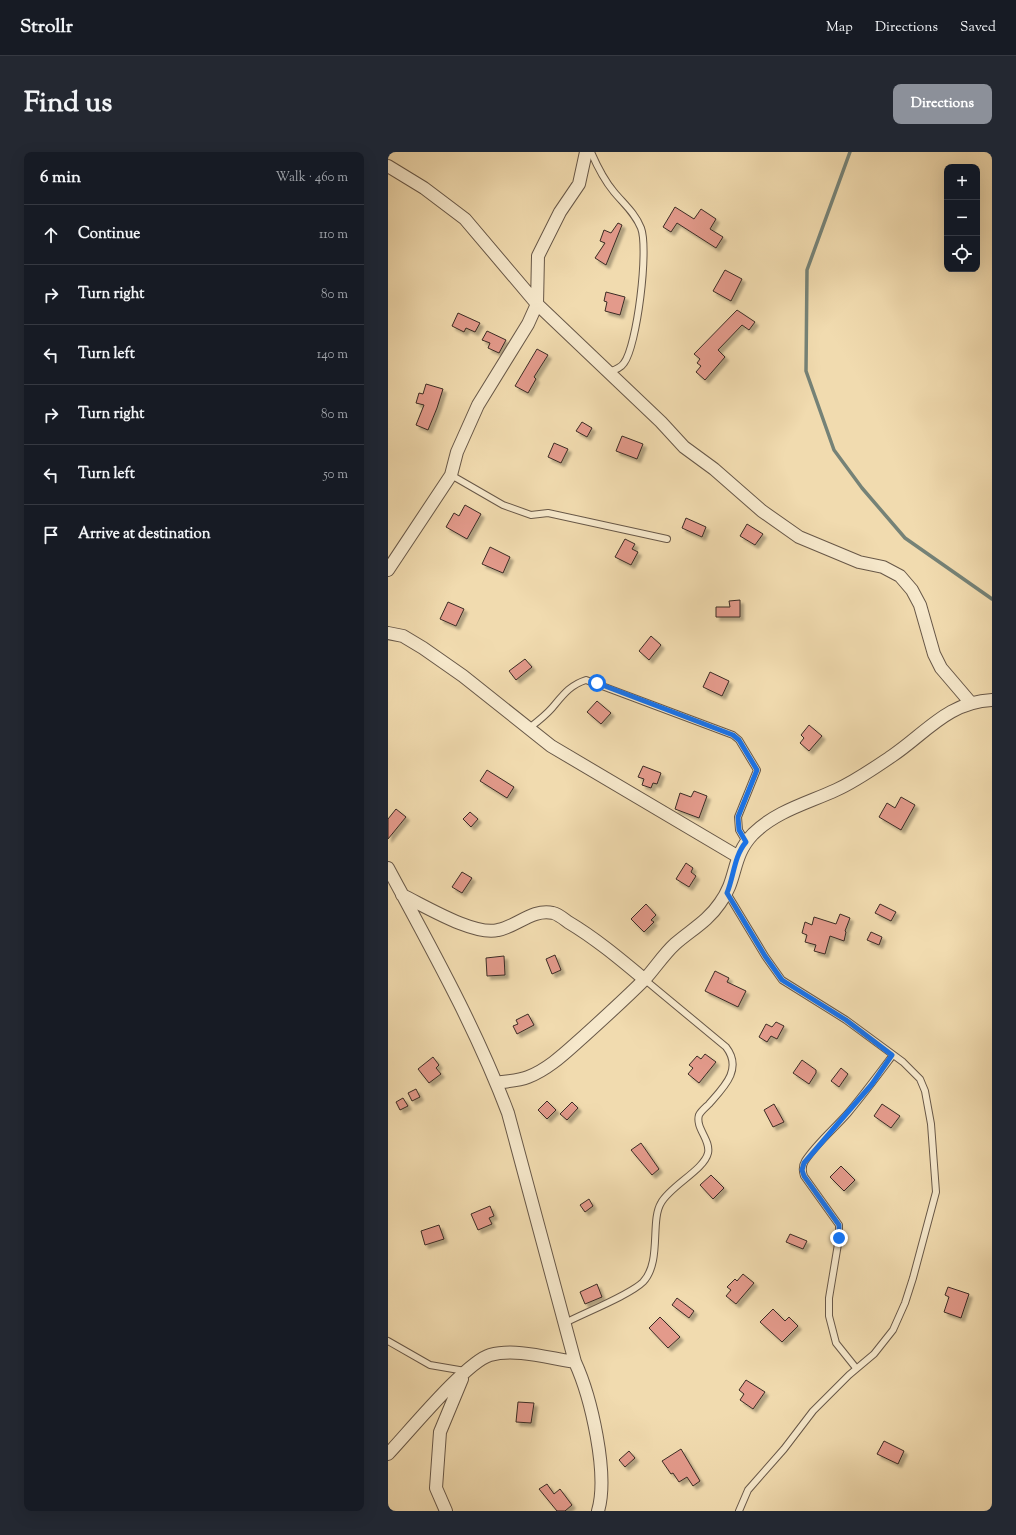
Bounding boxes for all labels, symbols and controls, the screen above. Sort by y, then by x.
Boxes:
text: Strollr [20,14,73,41]
text: Map [826,18,853,38]
text: Directions [875,18,938,38]
text: Saved [960,18,996,38]
text: Find us [24,84,112,124]
button: Directions [893,84,992,124]
map controls [944,164,980,272]
button: + [944,164,980,200]
text: 6 min [40,166,81,190]
text: Walk · 460 m [275,169,348,187]
button: − [944,200,980,236]
icon: ahead [40,224,62,246]
text: Continue [78,224,140,245]
text: 110 m [319,226,348,244]
button: locate [944,236,980,272]
icon: right [40,284,62,306]
text: Turn right [78,284,144,305]
text: 80 m [321,286,348,304]
icon: left [40,344,62,366]
text: Turn left [78,344,135,365]
text: 140 m [317,346,348,364]
icon: right [40,404,62,426]
text: Turn right [78,404,144,425]
text: 80 m [321,406,348,424]
icon: left [40,464,62,486]
text: Turn left [78,464,135,485]
text: 50 m [323,466,348,484]
icon: arrive [40,524,62,546]
text: Arrive at destination [78,524,211,545]
route start [588,674,606,692]
route end [830,1229,848,1247]

